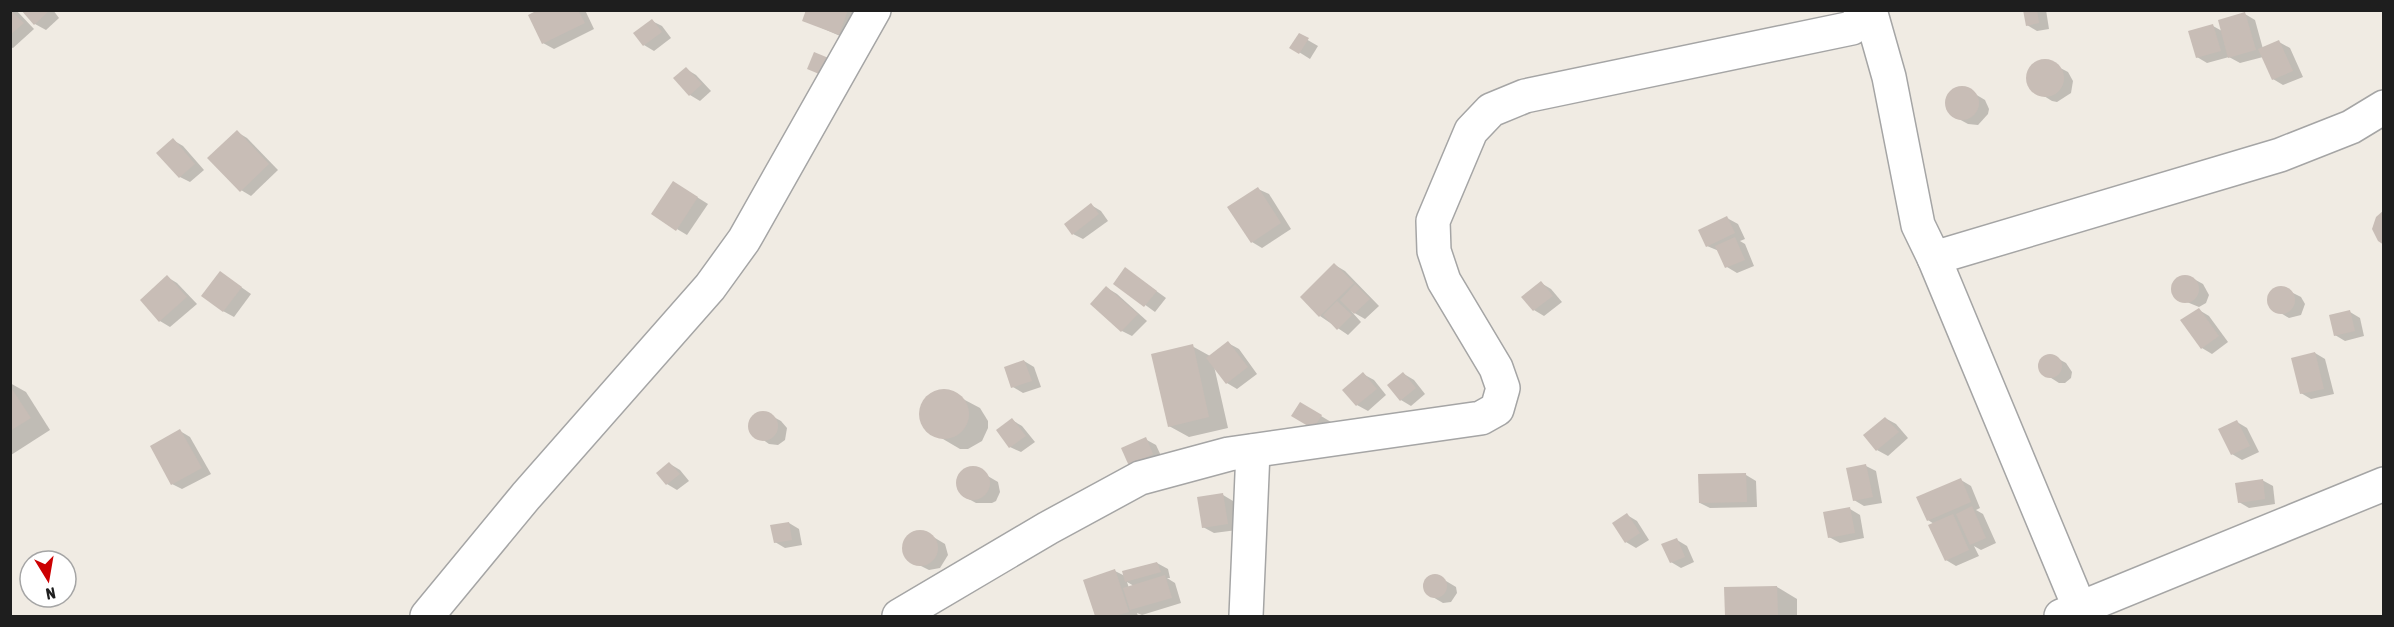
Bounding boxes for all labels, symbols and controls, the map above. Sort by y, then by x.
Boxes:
north arrow [18,549,78,609]
text: N [45,584,57,603]

